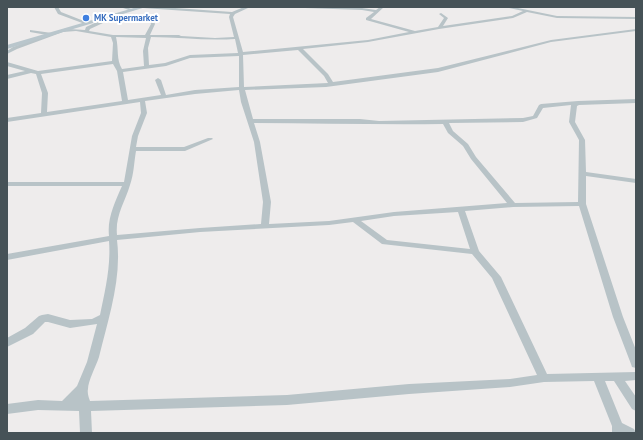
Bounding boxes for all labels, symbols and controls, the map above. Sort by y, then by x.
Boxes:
place label: MK Supermarket [94,12,159,23]
marker: MK Supermarket [81,13,91,23]

